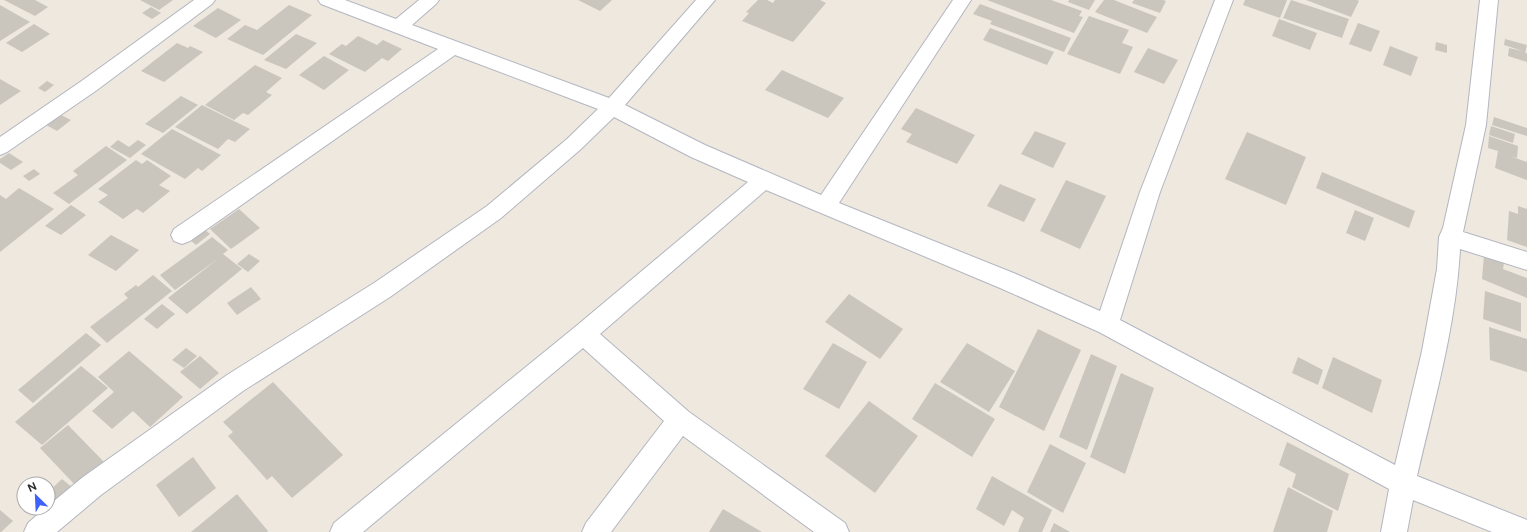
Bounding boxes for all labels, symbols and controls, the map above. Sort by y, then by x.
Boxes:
north arrow [16,476,56,516]
text: N [26,480,39,495]

